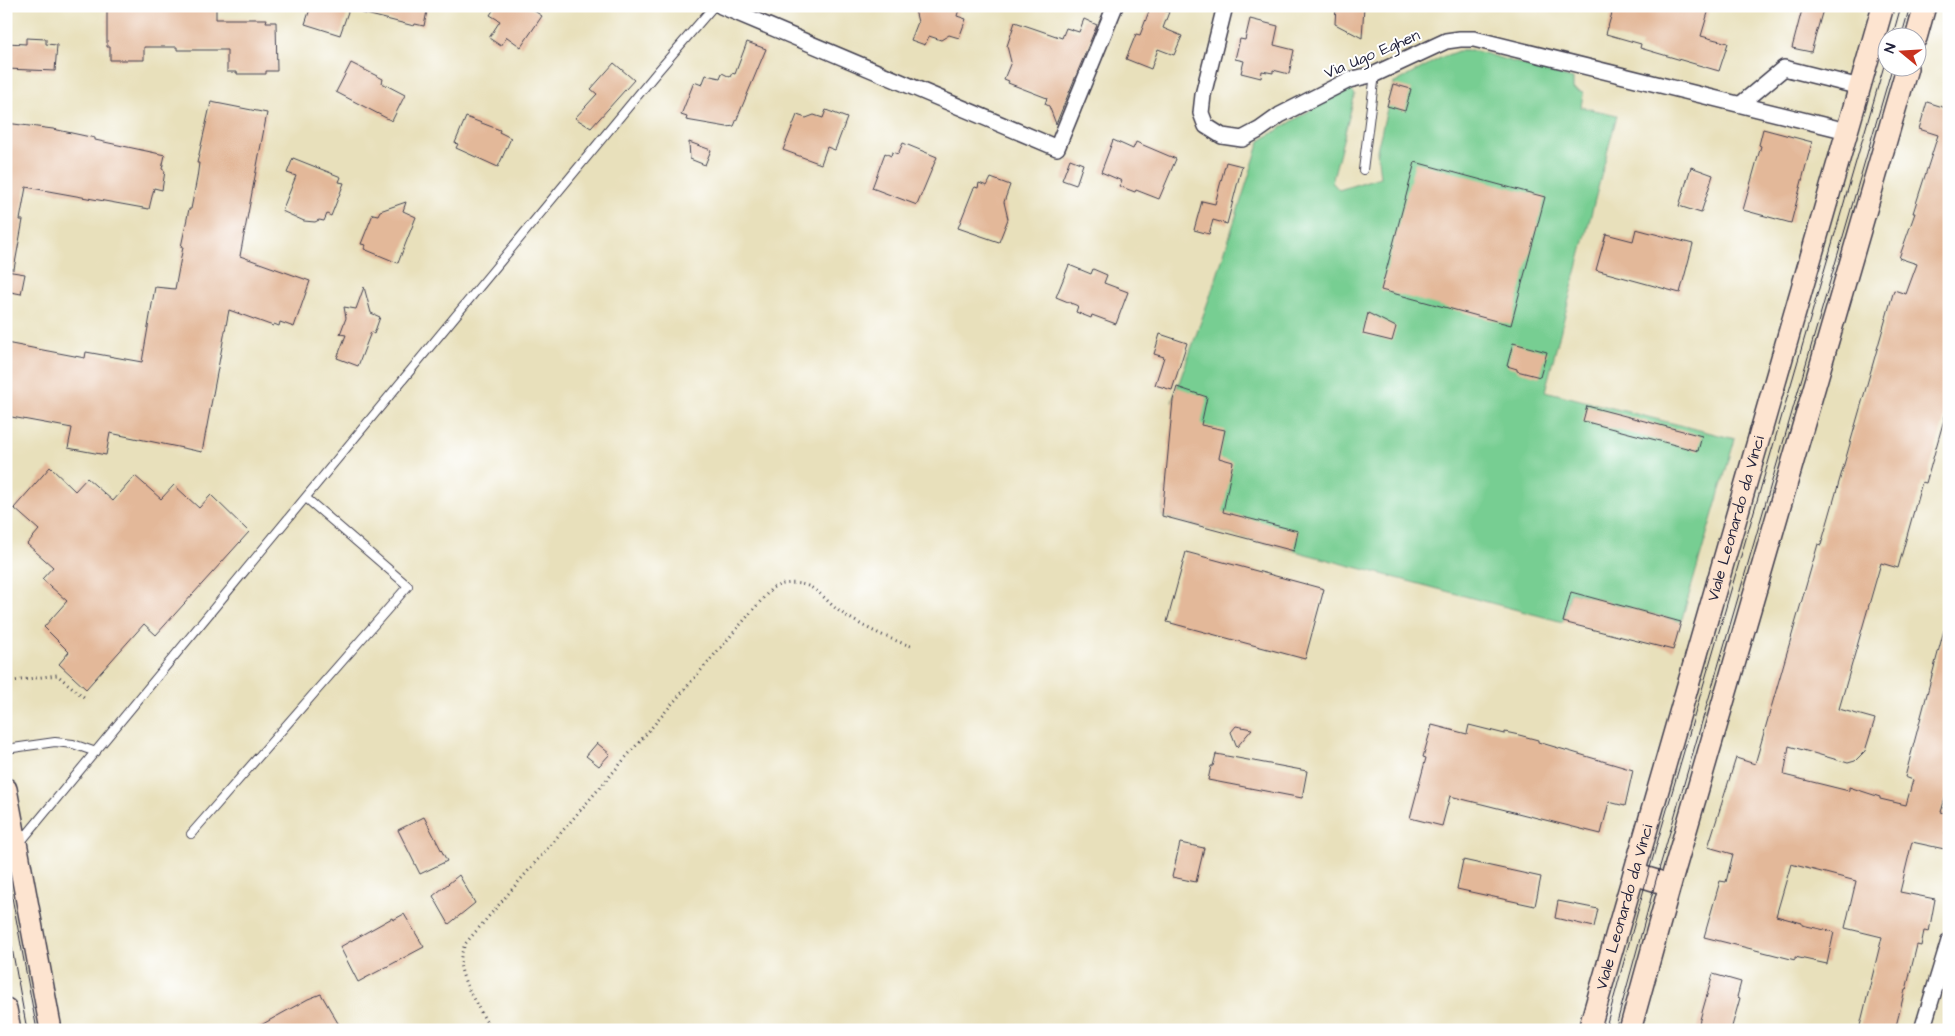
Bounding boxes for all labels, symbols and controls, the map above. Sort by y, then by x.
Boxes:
street label: Via Ugo Eghen [1321,24,1424,85]
north arrow [1878,28,1928,78]
text: N [1880,41,1902,56]
street label: Viale Leonardo da Vinci [1702,433,1770,604]
street label: Viale Leonardo da Vinci [1590,821,1659,992]

